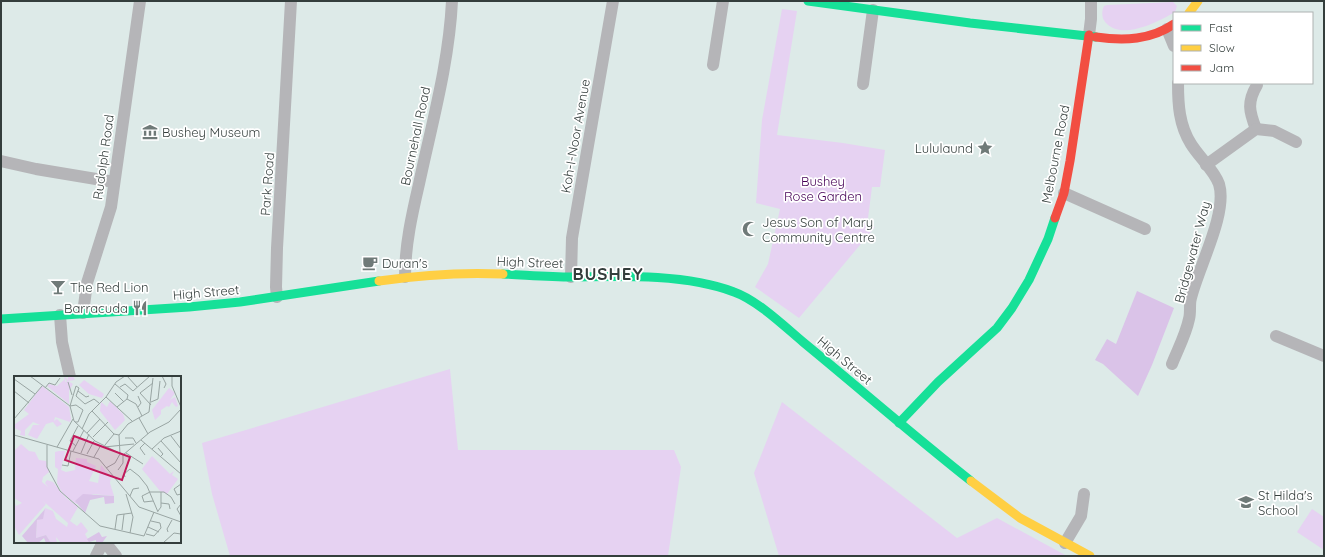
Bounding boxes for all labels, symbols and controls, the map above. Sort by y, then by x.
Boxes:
legend [1173,12,1313,84]
text: Fast [1209,20,1233,35]
text: Slow [1209,40,1235,55]
text: Jam [1209,60,1234,75]
street label: Koh-I-Noor Avenue [557,78,593,194]
street label: Bournehall Road [397,85,433,187]
street label: Melbourne Road [1038,103,1072,205]
street label: Rudolph Road [89,113,117,201]
museum icon: Bushey Museum [141,123,159,141]
place label: Bushey Museum [162,124,260,140]
place icon: Lululaund [976,139,994,157]
place label: Lululaund [915,140,973,156]
street label: Park Road [257,152,277,216]
park label: Bushey Rose Garden [784,173,862,204]
street label: Bridgewater Way [1171,199,1213,305]
place label: Jesus Son of Mary Community Centre [762,214,875,245]
mosque icon: Jesus Son of Mary Community Centre [741,220,759,238]
street label: High Street [496,253,564,271]
cafe icon: Duran's [361,254,379,272]
place label: Duran's [382,255,428,271]
district label: BUSHEY [572,263,644,284]
bar icon: The Red Lion [49,278,67,296]
place label: The Red Lion [70,279,149,295]
street label: High Street [172,281,240,303]
restaurant icon: Barracuda [131,299,149,317]
place label: Barracuda [64,300,128,316]
street label: High Street [814,332,876,388]
inset map [14,376,181,543]
place label: St Hilda's School [1258,487,1313,518]
school or university icon: St Hilda's School [1237,493,1255,511]

